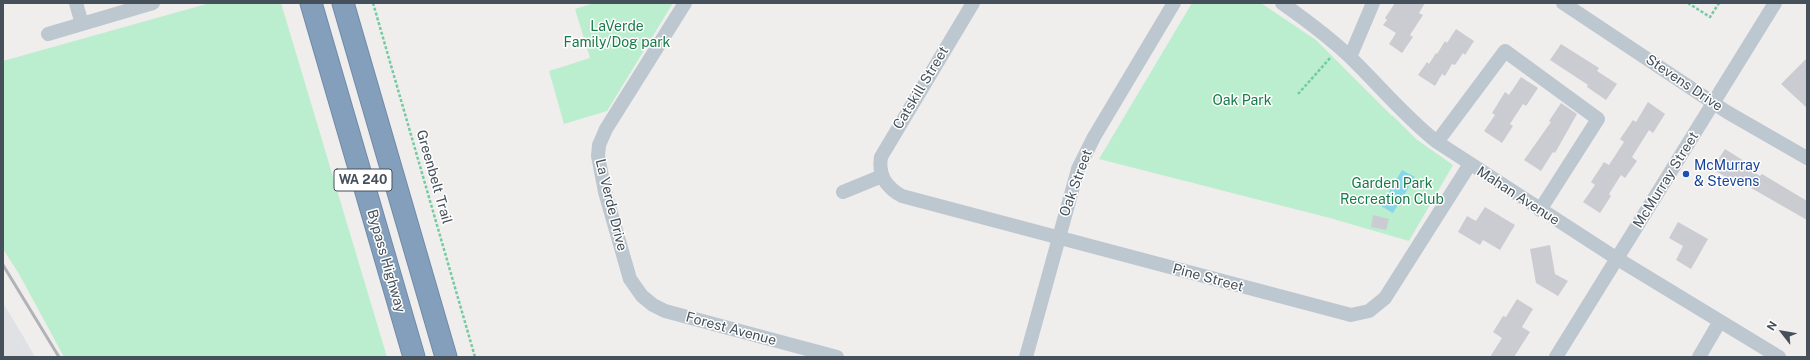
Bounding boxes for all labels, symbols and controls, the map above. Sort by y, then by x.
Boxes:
park label: LaVerde Family/Dog park [564,19,670,52]
street label: Catskill Street [890,44,952,132]
street label: Stevens Drive [1642,51,1726,115]
park label: Oak Park [1213,93,1271,109]
street label: Greenbelt Trail [413,128,455,226]
street label: McMurray Street [1630,129,1702,231]
street label: Oak Street [1056,147,1096,219]
street label: La Verde Drive [591,157,631,253]
place label: McMurray & Stevens [1694,158,1760,190]
street label: Mahan Avenue [1473,163,1563,229]
road number: WA 240 [334,169,392,191]
marker: McMurray & Stevens [1681,169,1691,179]
park label: Garden Park Recreation Club [1340,176,1444,208]
street label: Bypass Highway [363,207,409,315]
street label: Pine Street [1171,260,1245,296]
street label: Forest Avenue [684,309,778,349]
north arrow [1762,312,1802,352]
text: N [1764,319,1779,333]

